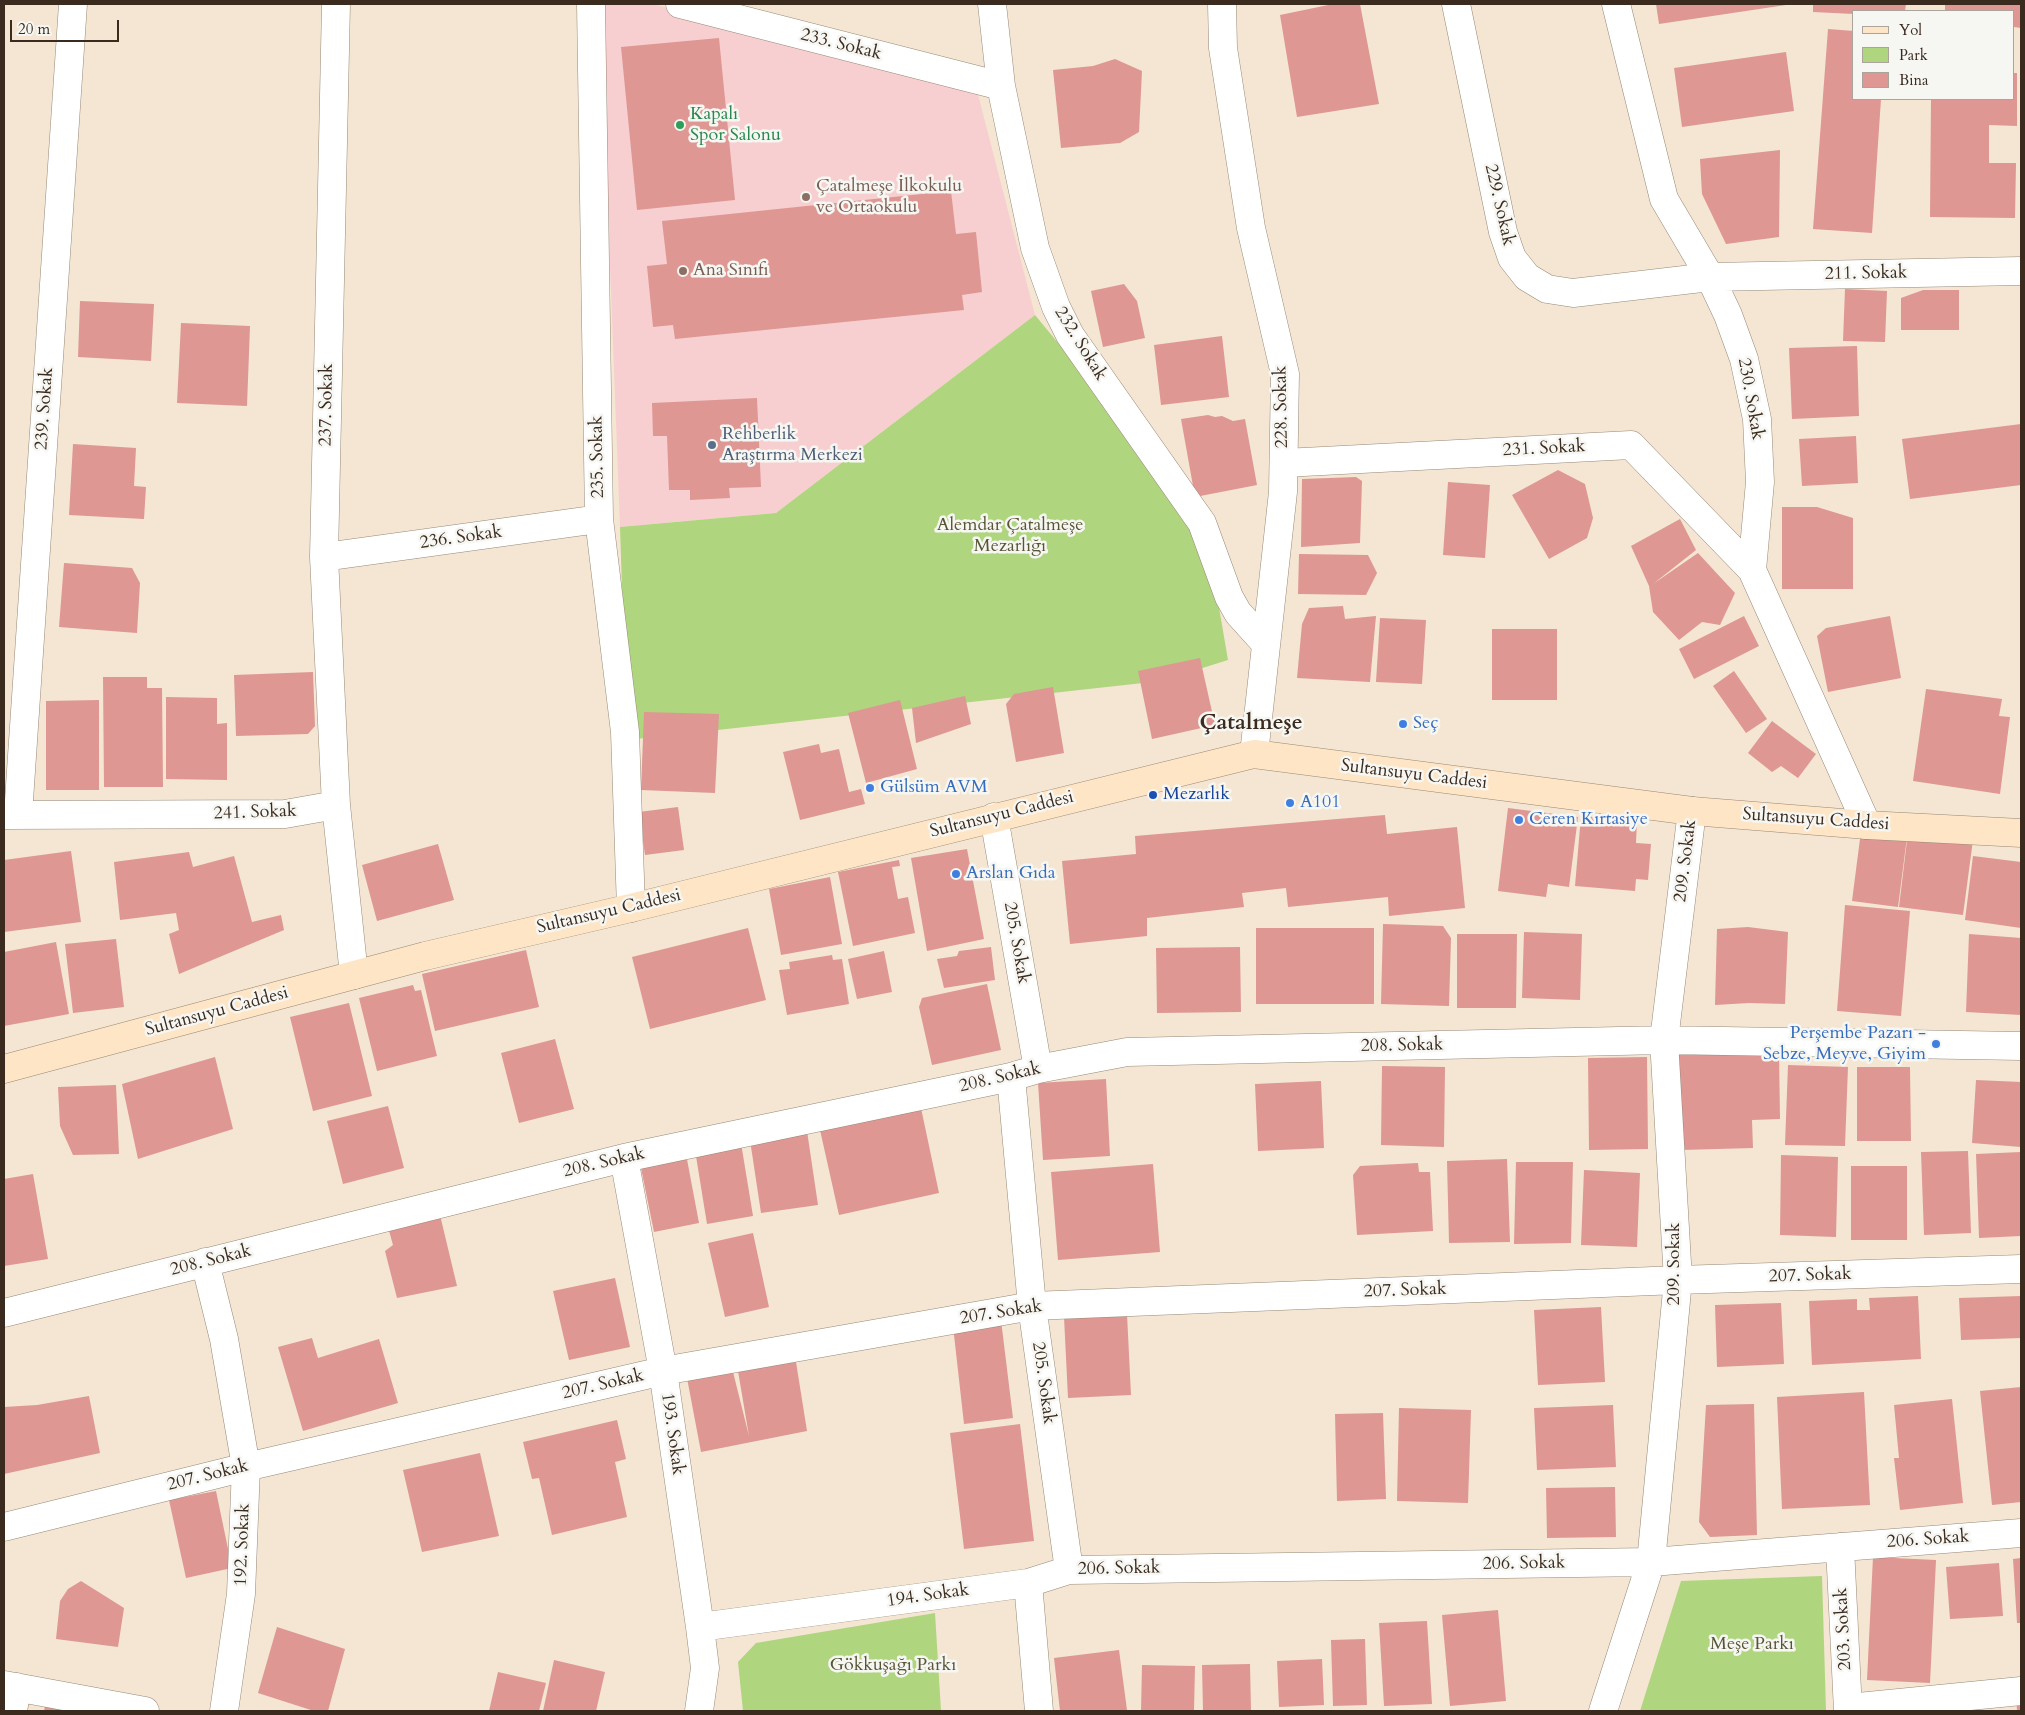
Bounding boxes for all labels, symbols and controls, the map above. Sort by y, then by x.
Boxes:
scale bar [12,10,121,42]
legend [1852,10,2015,100]
text: 20 m [18,19,50,39]
text: Yol [1899,20,1922,40]
street label: 233. Sokak [798,24,884,66]
text: Park [1899,45,1928,65]
text: Bina [1899,70,1928,90]
place label: Kapalı Spor Salonu [690,104,781,146]
marker: Kapalı Spor Salonu [674,119,686,131]
street label: 229. Sokak [1479,162,1519,248]
place label: Çatalmeşe İlkokulu ve Ortaokulu [816,176,962,218]
marker: Çatalmeşe İlkokulu ve Ortaokulu [800,191,812,203]
place label: Ana Sınıfı [693,260,769,282]
street label: 211. Sokak [1824,262,1908,286]
marker: Ana Sınıfı [677,265,689,277]
street label: 232. Sokak [1049,303,1111,385]
street label: 230. Sokak [1732,356,1768,442]
street label: 237. Sokak [315,363,339,447]
street label: 228. Sokak [1270,365,1294,449]
street label: 239. Sokak [31,367,59,451]
street label: 235. Sokak [586,415,610,499]
place label: Rehberlik Araştırma Merkezi [722,424,863,466]
street label: 231. Sokak [1502,436,1586,462]
marker: Rehberlik Araştırma Merkezi [706,439,718,451]
park label: Alemdar Çatalmeşe Mezarlığı [937,515,1083,558]
street label: 236. Sokak [418,522,504,554]
district label: Çatalmeşe [1199,711,1303,737]
place label: Seç [1413,713,1438,735]
marker: Seç [1397,718,1409,730]
street label: Sultansuyu Caddesi [1340,755,1488,795]
place label: Gülsüm AVM [880,777,988,799]
marker: Gülsüm AVM [864,782,876,794]
place label: Mezarlık [1163,784,1230,806]
street label: Sultansuyu Caddesi [928,787,1076,843]
marker: Mezarlık [1147,789,1159,801]
place label: A101 [1300,792,1340,814]
marker: A101 [1284,797,1296,809]
street label: 241. Sokak [213,801,297,825]
street label: Sultansuyu Caddesi [1742,804,1890,836]
place label: Ceren Kırtasiye [1529,809,1648,831]
marker: Ceren Kırtasiye [1513,814,1525,826]
street label: 209. Sokak [1670,819,1702,903]
place label: Arslan Gıda [966,863,1055,885]
marker: Arslan Gıda [950,868,962,880]
street label: Sultansuyu Caddesi [535,885,683,939]
street label: 205. Sokak [998,900,1034,986]
street label: Sultansuyu Caddesi [143,983,291,1041]
place label: Perşembe Pazarı - Sebze, Meyve, Giyim [1763,1023,1926,1066]
street label: 208. Sokak [1360,1034,1444,1058]
marker: Perşembe Pazarı - Sebze, Meyve, Giyim [1930,1038,1942,1050]
street label: 208. Sokak [957,1058,1043,1098]
street label: 208. Sokak [561,1143,647,1183]
street label: 209. Sokak [1664,1223,1686,1305]
street label: 208. Sokak [168,1240,254,1282]
street label: 207. Sokak [1768,1264,1852,1288]
street label: 207. Sokak [1363,1279,1447,1303]
street label: 207. Sokak [958,1296,1044,1330]
street label: 205. Sokak [1027,1340,1059,1426]
street label: 207. Sokak [560,1365,646,1405]
street label: 193. Sokak [656,1391,688,1477]
street label: 207. Sokak [165,1455,251,1497]
street label: 192. Sokak [231,1503,255,1587]
street label: 206. Sokak [1886,1526,1970,1554]
street label: 206. Sokak [1482,1552,1566,1576]
street label: 206. Sokak [1077,1557,1161,1581]
street label: 194. Sokak [885,1580,971,1612]
street label: 203. Sokak [1831,1587,1857,1671]
park label: Meşe Parkı [1710,1634,1794,1656]
park label: Gökkuşağı Parkı [830,1655,956,1677]

